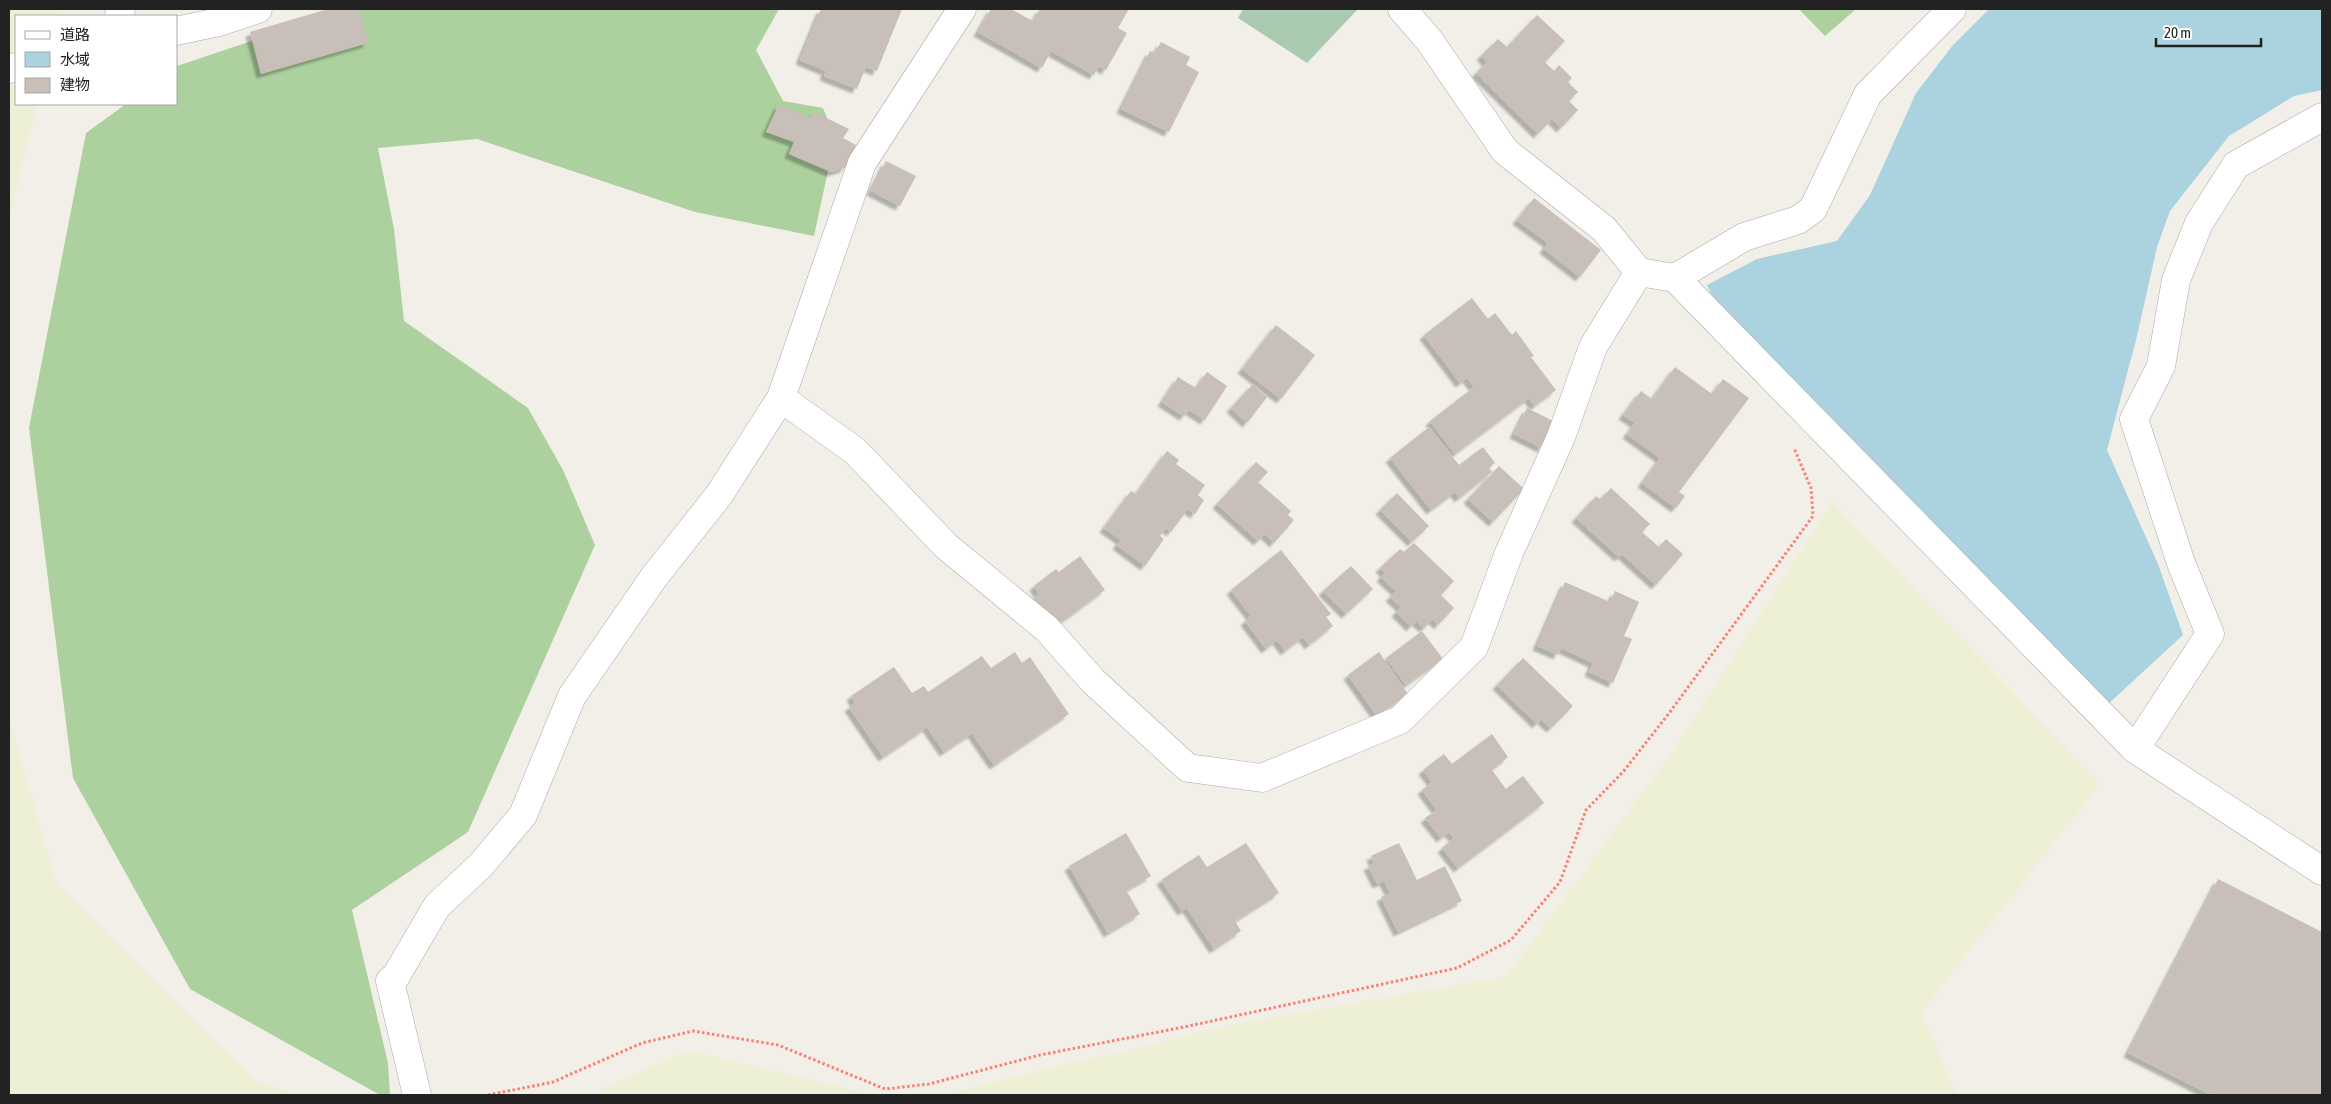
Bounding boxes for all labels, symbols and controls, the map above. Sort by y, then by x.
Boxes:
legend [15,15,178,105]
scale bar [2156,15,2261,47]
text: 20 m [2164,24,2191,41]
text: 道路 [60,26,90,43]
text: 水域 [60,51,90,68]
text: 建物 [60,76,90,93]

